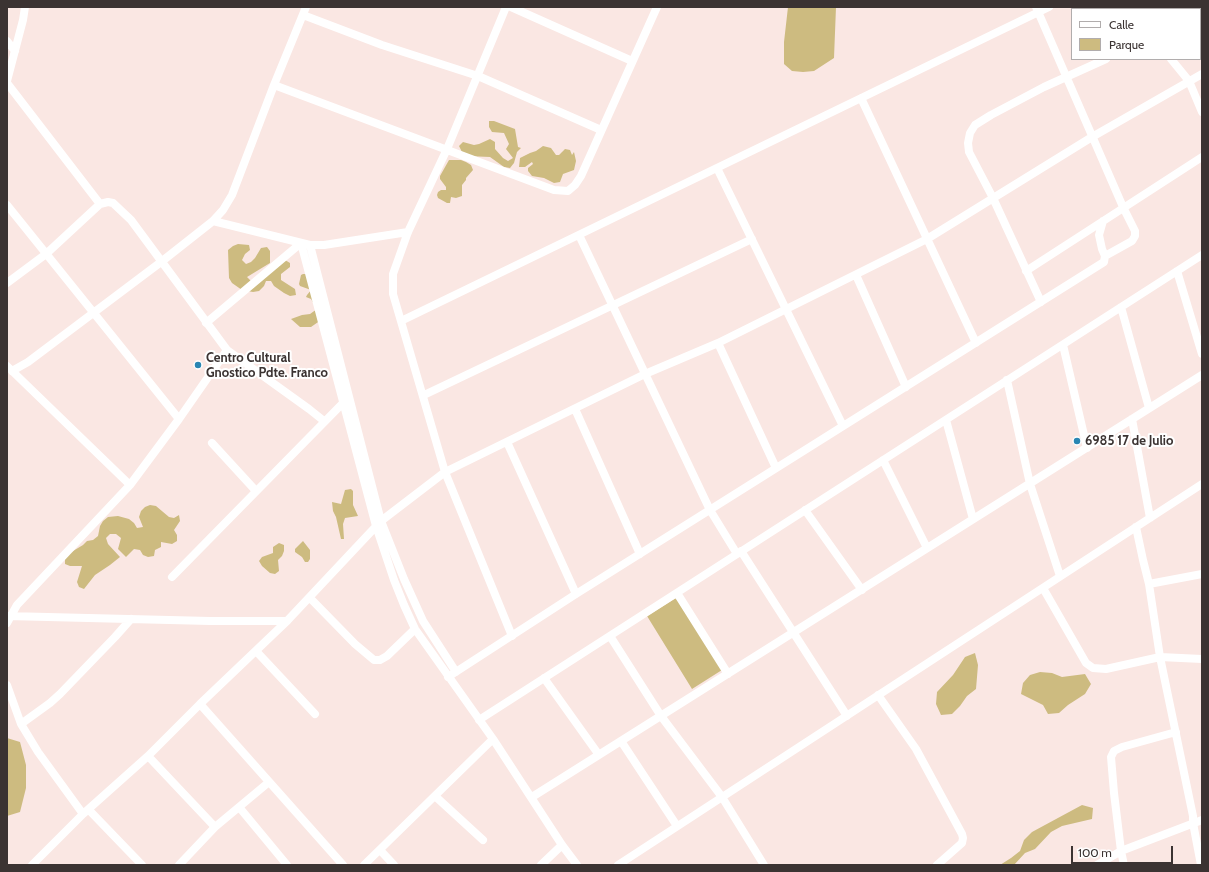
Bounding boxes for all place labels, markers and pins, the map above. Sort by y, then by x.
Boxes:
place label: Centro Cultural Gnostico Pdte. Franco [206,350,328,381]
marker: Centro Cultural Gnostico Pdte. Franco [193,360,203,370]
place label: 6985 17 de Julio [1085,433,1173,449]
marker: 6985 17 de Julio [1072,436,1082,446]

